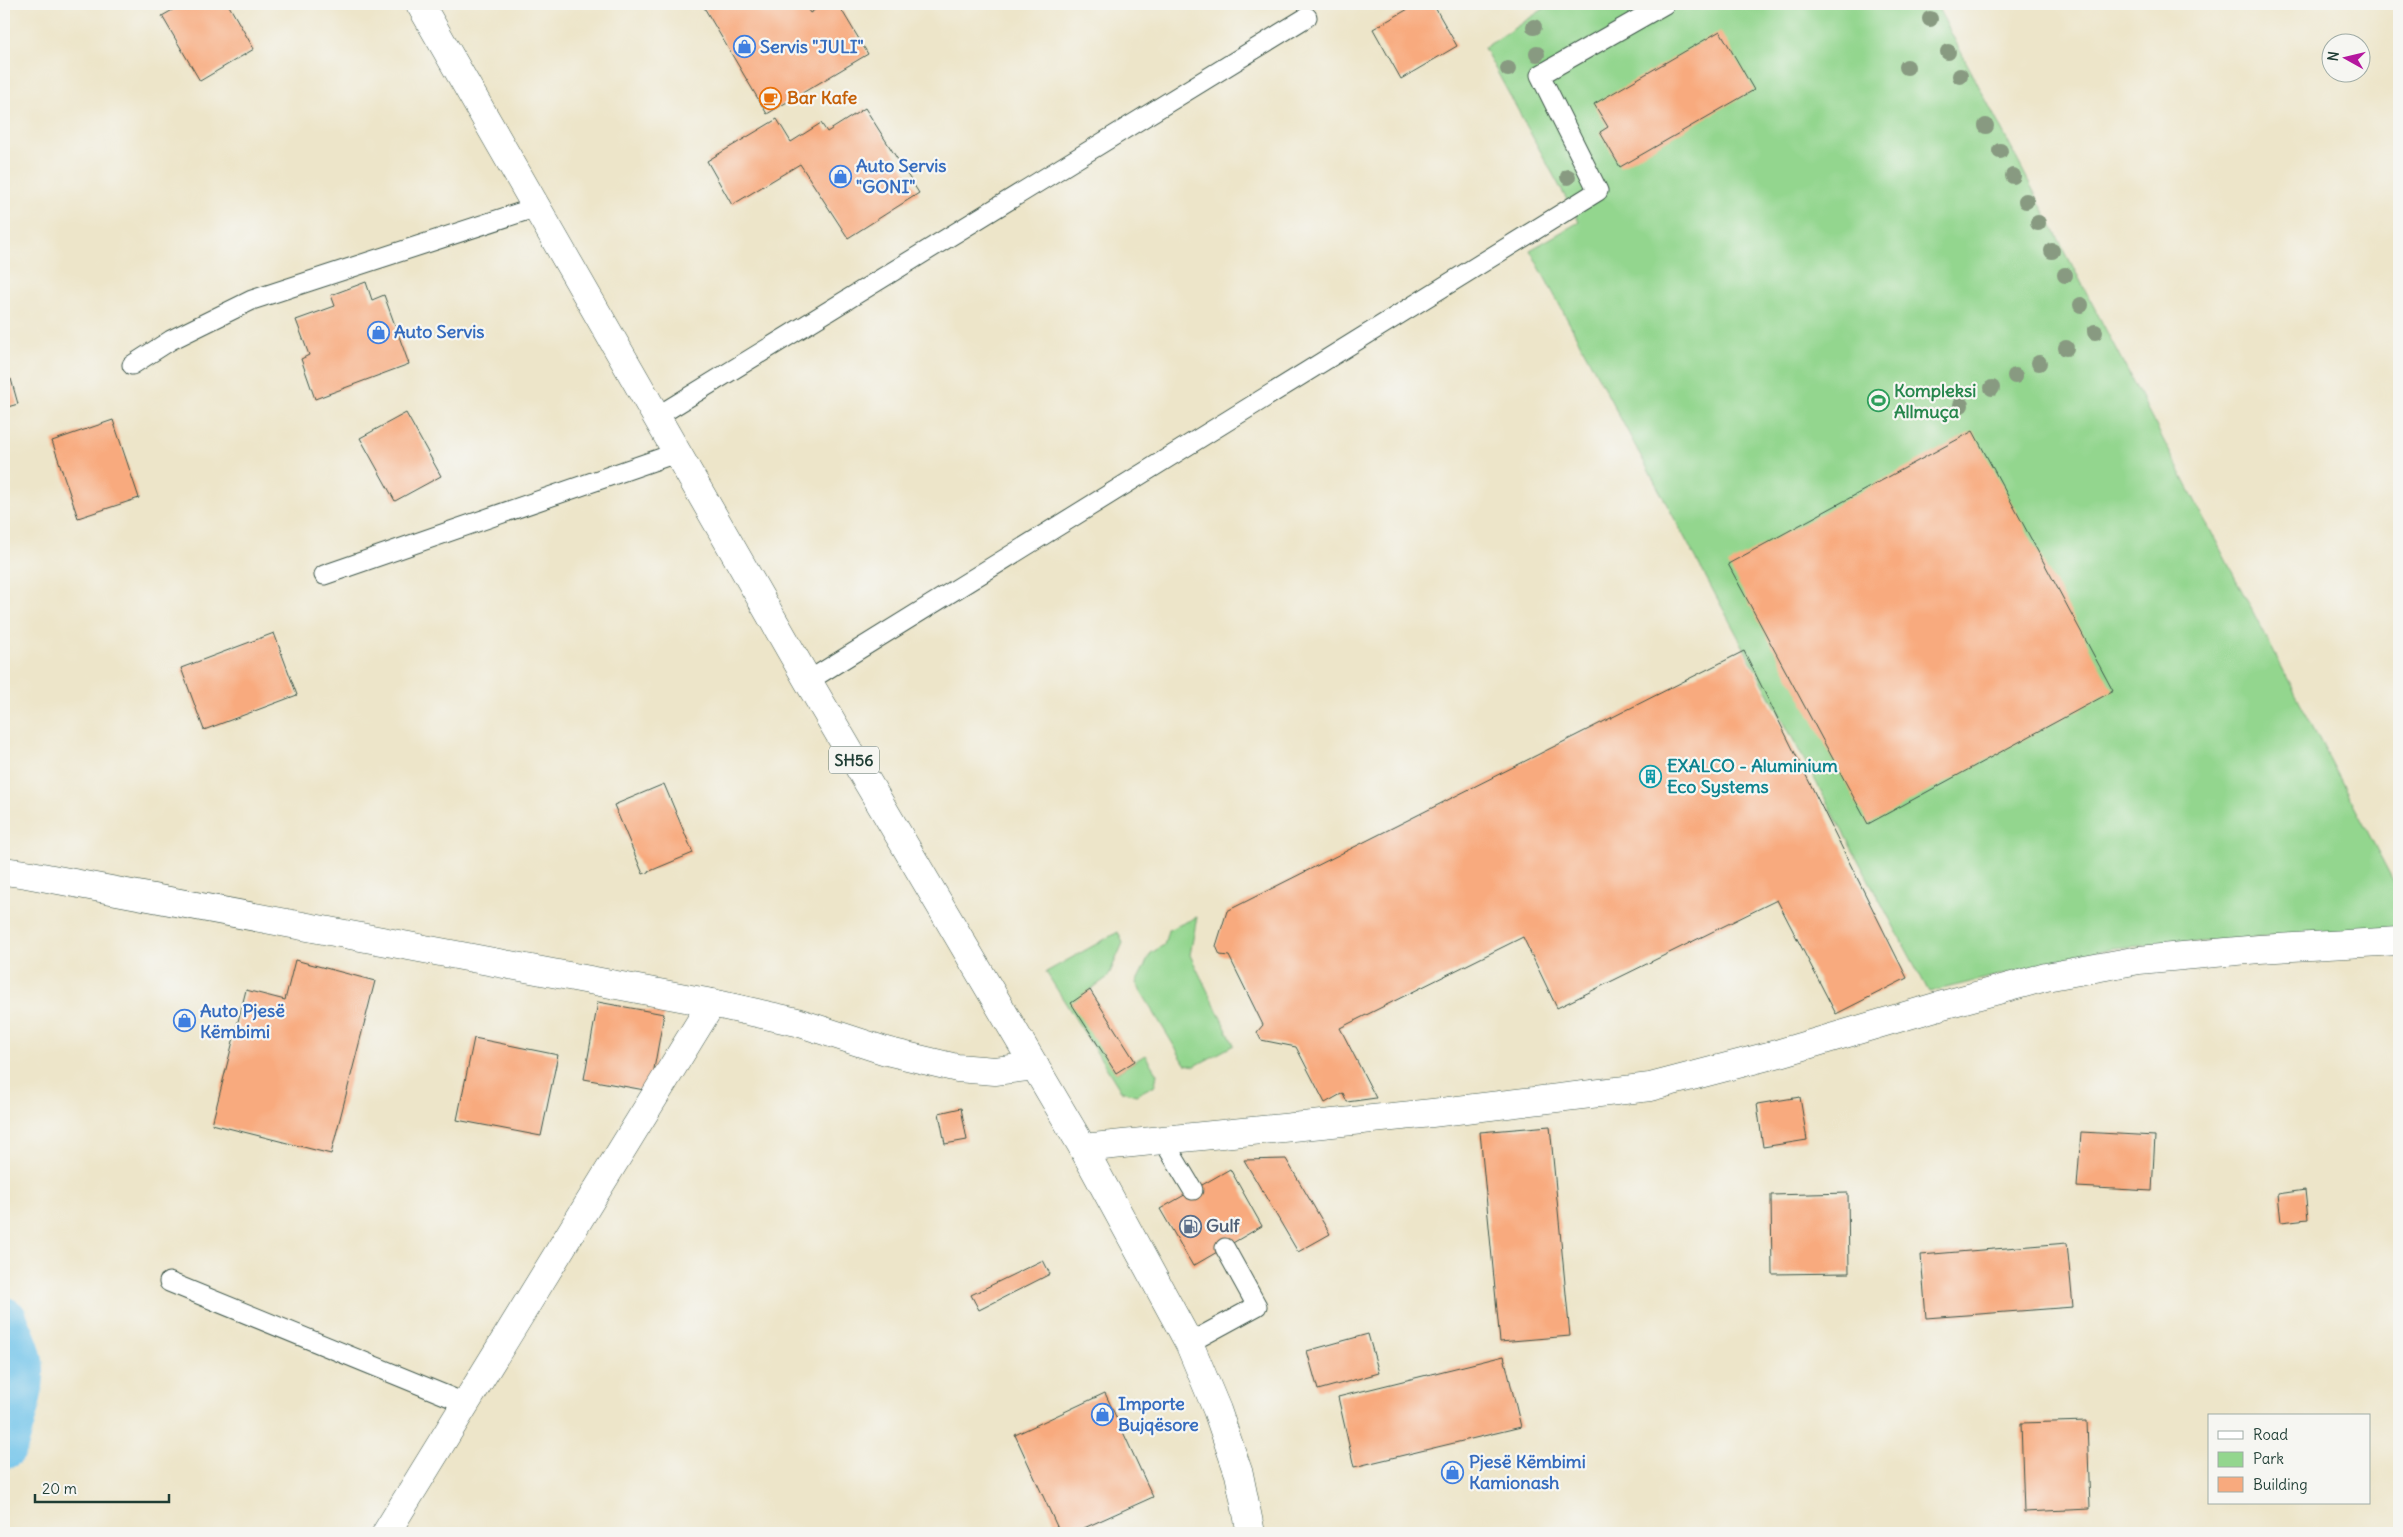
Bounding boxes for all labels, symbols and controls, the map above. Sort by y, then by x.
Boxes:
north arrow [2320,32,2370,82]
shop icon: Servis "JULI" [732,35,756,59]
place label: Servis "JULI" [760,35,864,58]
text: N [2324,50,2343,62]
cafe icon: Bar Kafe [759,86,783,110]
place label: Bar Kafe [787,86,857,109]
place label: Auto Servis "GONI" [856,154,947,198]
shop icon: Auto Servis "GONI" [828,164,852,188]
shop icon: Auto Servis [366,320,390,344]
place label: Auto Servis [394,320,485,343]
place label: Kompleksi Allmuça [1894,379,1976,423]
sports icon: Kompleksi Allmuça [1866,389,1890,413]
road number: SH56 [829,746,879,774]
place label: EXALCO - Aluminium Eco Systems [1667,754,1838,798]
building icon: EXALCO - Aluminium Eco Systems [1639,764,1663,788]
place label: Auto Pjesë Këmbimi [200,999,285,1043]
shop icon: Auto Pjesë Këmbimi [172,1009,196,1033]
fuel station icon: Gulf [1178,1214,1202,1238]
place label: Gulf [1206,1214,1241,1237]
place label: Importe Bujqësore [1118,1392,1199,1436]
shop icon: Importe Bujqësore [1090,1402,1114,1426]
legend [2208,1414,2370,1504]
text: Road [2253,1425,2288,1444]
text: Park [2253,1449,2284,1468]
place label: Pjesë Këmbimi Kamionash [1469,1450,1586,1494]
shop icon: Pjesë Këmbimi Kamionash [1441,1460,1465,1484]
scale bar [35,1472,169,1504]
text: Building [2253,1475,2308,1494]
text: 20 m [42,1479,77,1498]

